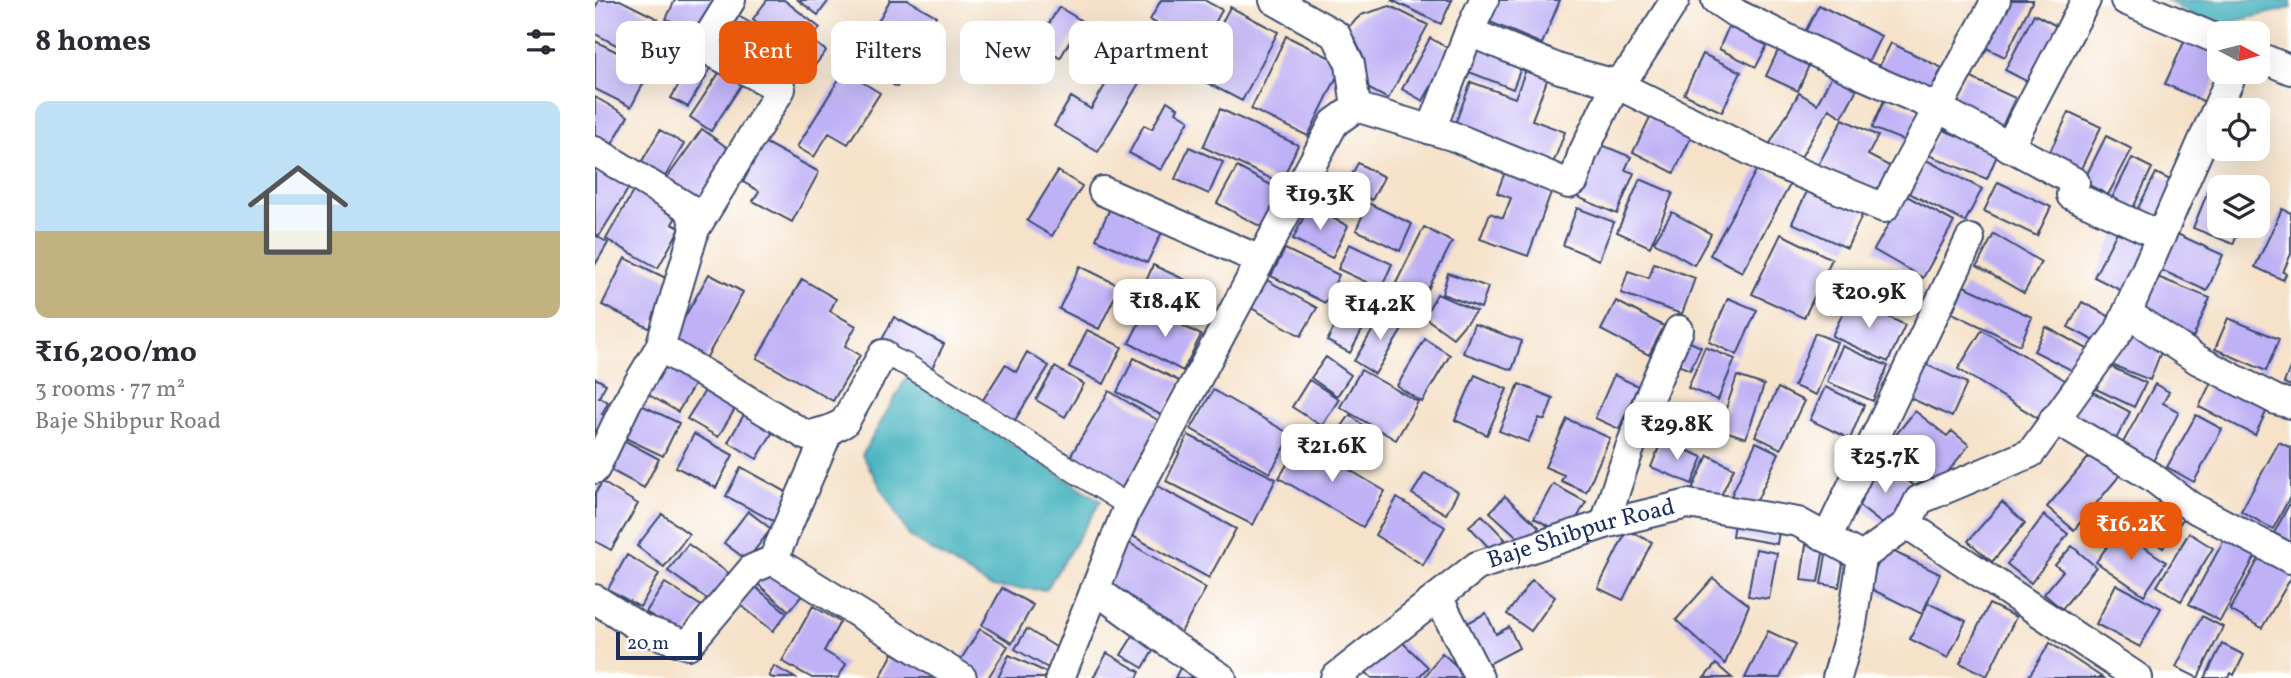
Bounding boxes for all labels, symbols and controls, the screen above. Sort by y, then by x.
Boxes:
text: 8 homes [35,21,151,63]
chip: Buy [616,21,705,84]
chip: Rent [719,21,817,84]
chip: Filters [831,21,946,84]
chip: New [960,21,1055,84]
chip: Apartment [1069,21,1233,84]
north arrow [2207,21,2270,84]
map controls [2207,21,2270,238]
icon: filters [522,23,560,61]
button: locate [2207,98,2270,161]
icon: home [235,147,361,273]
pin: ₹19.3K [1263,173,1377,232]
button: layers [2207,175,2270,238]
text: ₹19.3K [1285,179,1355,211]
pin: ₹20.9K [1812,270,1926,330]
text: ₹20.9K [1832,277,1906,309]
pin: ₹18.4K [1108,280,1222,339]
pin: ₹14.2K [1323,282,1437,342]
text: ₹18.4K [1129,286,1201,318]
text: ₹14.2K [1344,289,1416,321]
text: ₹16,200/mo [35,332,197,374]
text: 3 rooms · 77 m² [35,374,185,406]
pin: ₹29.8K [1620,402,1734,462]
text: Baje Shibpur Road [35,406,221,438]
text: ₹29.8K [1640,409,1714,441]
pin: ₹21.6K [1275,424,1389,484]
text: ₹21.6K [1297,431,1367,463]
pin: ₹25.7K [1828,435,1942,495]
text: ₹25.7K [1850,442,1920,474]
street label: Baje Shibpur Road [1483,491,1679,578]
pin: ₹16.2K [2074,503,2188,562]
text: ₹16.2K [2096,509,2166,541]
scale bar [616,629,702,661]
text: 20 m [627,631,669,657]

